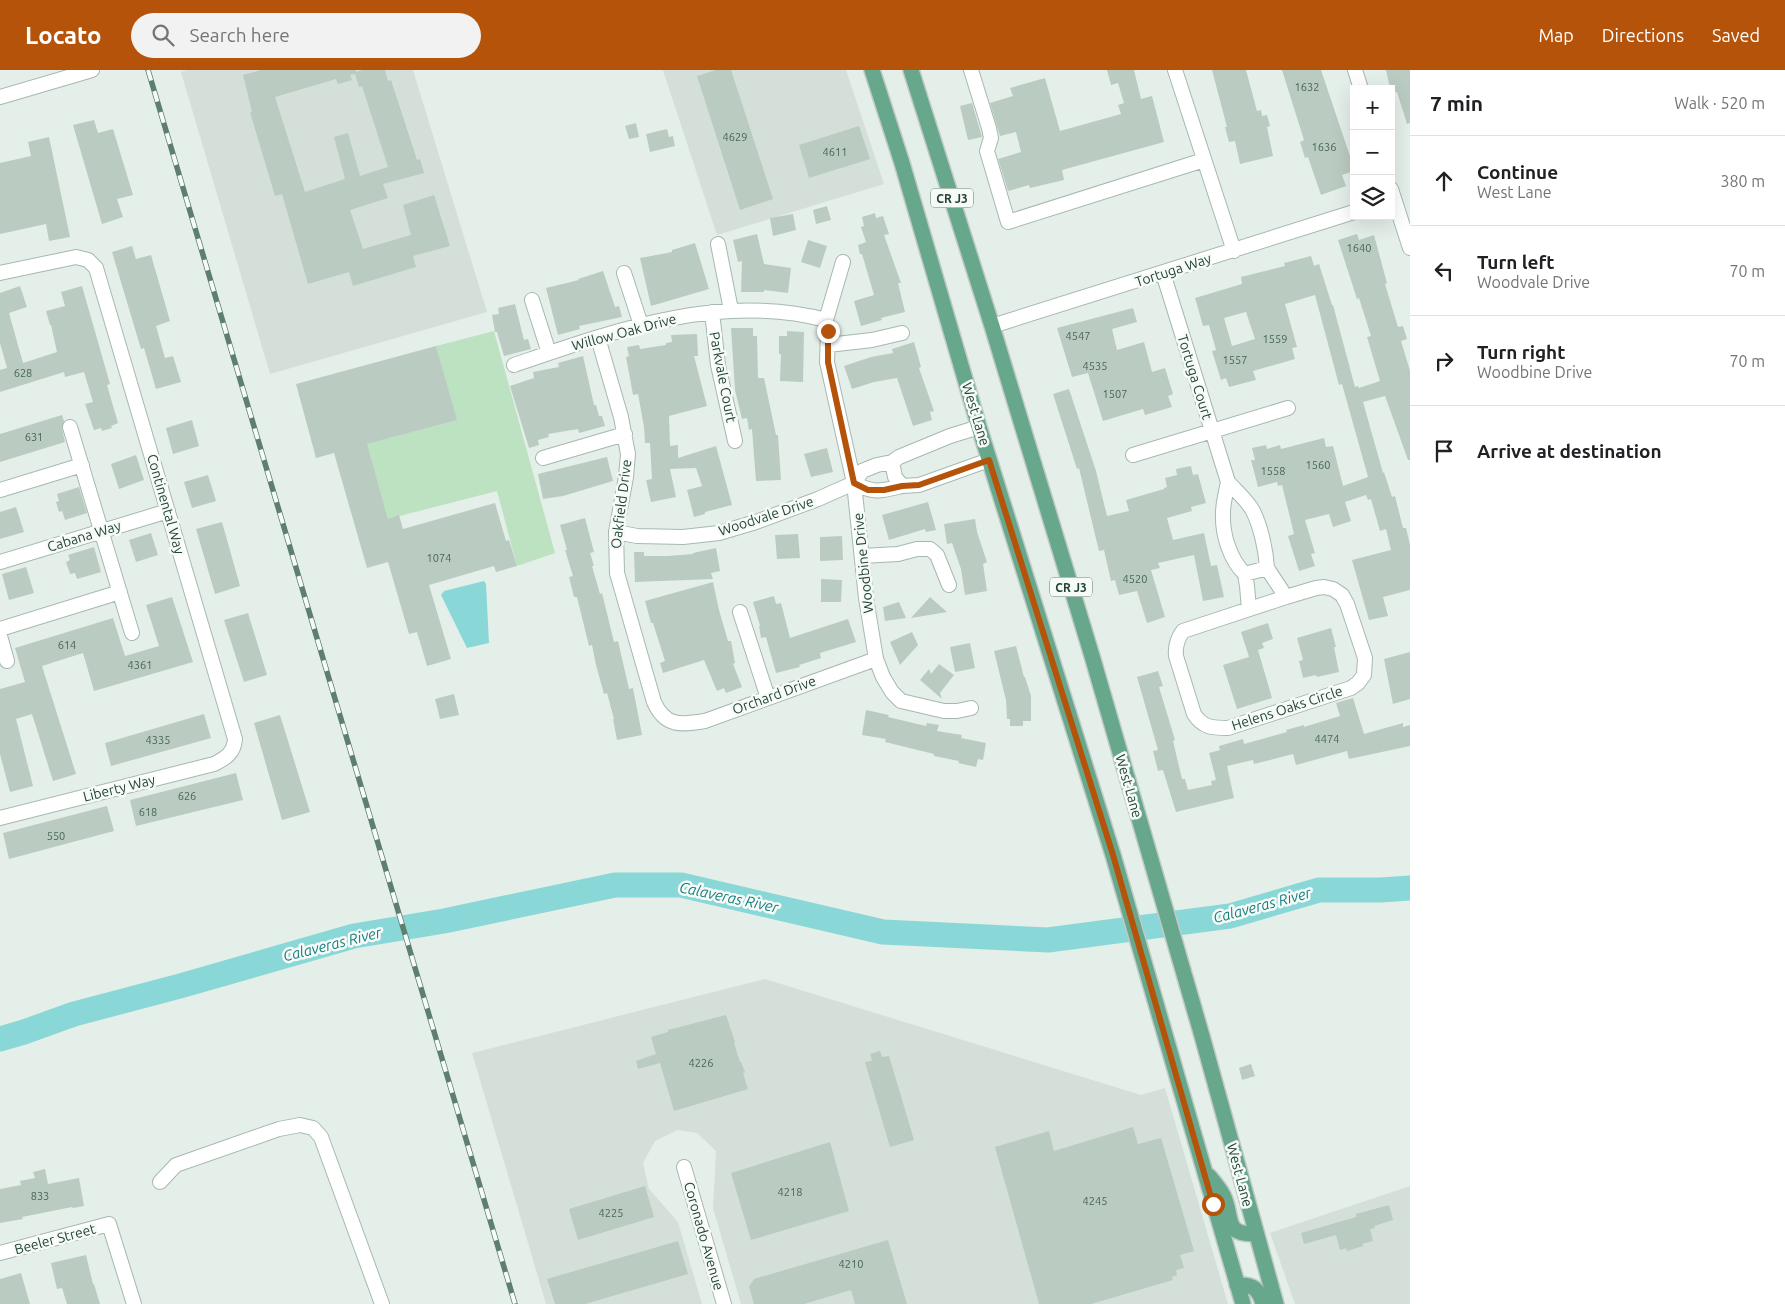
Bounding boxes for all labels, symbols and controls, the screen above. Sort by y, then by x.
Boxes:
search box [131,13,481,58]
icon: search [149,21,177,49]
text: Locato [25,22,101,49]
text: Search here [189,24,290,46]
text: Map [1538,25,1574,45]
text: Directions [1602,25,1684,45]
text: Saved [1712,25,1760,45]
house number: 1632 [1295,81,1319,93]
map controls [1350,85,1395,220]
button: + [1350,85,1395,130]
text: 7 min [1430,91,1483,115]
text: Walk · 520 m [1674,94,1765,112]
button: − [1350,130,1395,175]
house number: 4629 [723,131,747,143]
house number: 1636 [1312,141,1336,153]
house number: 4611 [823,146,847,158]
text: Continue [1477,161,1558,183]
icon: ahead [1430,167,1458,195]
text: 380 m [1720,172,1765,190]
button: layers [1350,175,1395,220]
text: West Lane [1477,183,1552,201]
road number: CR J3 [931,189,973,208]
house number: 1640 [1347,242,1371,254]
street label: Tortuga Way [1133,250,1213,290]
text: Turn left [1477,251,1555,273]
icon: left [1430,257,1458,285]
text: 70 m [1729,262,1765,280]
text: Woodvale Drive [1477,273,1590,291]
street label: Willow Oak Drive [570,310,678,354]
route end [817,320,840,343]
street label: Parkvale Court [706,330,740,424]
house number: 4547 [1066,330,1090,342]
street label: Tortuga Court [1174,333,1216,422]
house number: 1559 [1263,333,1287,345]
text: Turn right [1477,341,1565,363]
icon: right [1430,347,1458,375]
text: 70 m [1729,352,1765,370]
house number: 1557 [1223,354,1247,366]
house number: 4535 [1083,360,1107,372]
text: Woodbine Drive [1477,363,1592,381]
house number: 628 [14,367,32,379]
street label: West Lane [959,380,993,448]
house number: 1507 [1103,388,1127,400]
house number: 631 [25,431,43,443]
icon: arrive [1430,437,1458,465]
text: Arrive at destination [1477,440,1662,462]
street label: Continental Way [144,452,188,556]
street label: Oakfield Drive [608,458,634,550]
house number: 1560 [1306,459,1330,471]
house number: 1558 [1261,465,1285,477]
street label: Woodvale Drive [716,493,816,539]
street label: Woodbine Drive [850,512,876,614]
street label: Cabana Way [45,517,123,555]
house number: 1074 [427,552,451,564]
house number: 4520 [1123,573,1147,585]
road number: CR J3 [1050,578,1092,596]
house number: 614 [58,639,76,651]
house number: 4361 [128,659,152,671]
street label: Orchard Drive [730,672,818,718]
street label: Helens Oaks Circle [1229,683,1345,733]
house number: 4474 [1315,733,1339,745]
house number: 4335 [146,734,170,746]
street label: West Lane [1112,752,1146,820]
street label: Liberty Way [81,771,157,805]
house number: 626 [178,790,196,802]
house number: 618 [139,806,157,818]
house number: 550 [47,830,65,842]
water label: Calaveras River [678,878,781,916]
water label: Calaveras River [1211,883,1314,926]
water label: Calaveras River [281,923,384,964]
house number: 4226 [689,1057,713,1069]
street label: West Lane [1224,1141,1256,1209]
street label: Coronado Avenue [681,1180,727,1292]
house number: 4218 [778,1186,802,1198]
house number: 833 [31,1190,49,1202]
route start [1202,1193,1225,1216]
house number: 4245 [1083,1195,1107,1207]
house number: 4225 [599,1207,623,1219]
street label: Beeler Street [13,1220,98,1258]
house number: 4210 [839,1258,863,1270]

